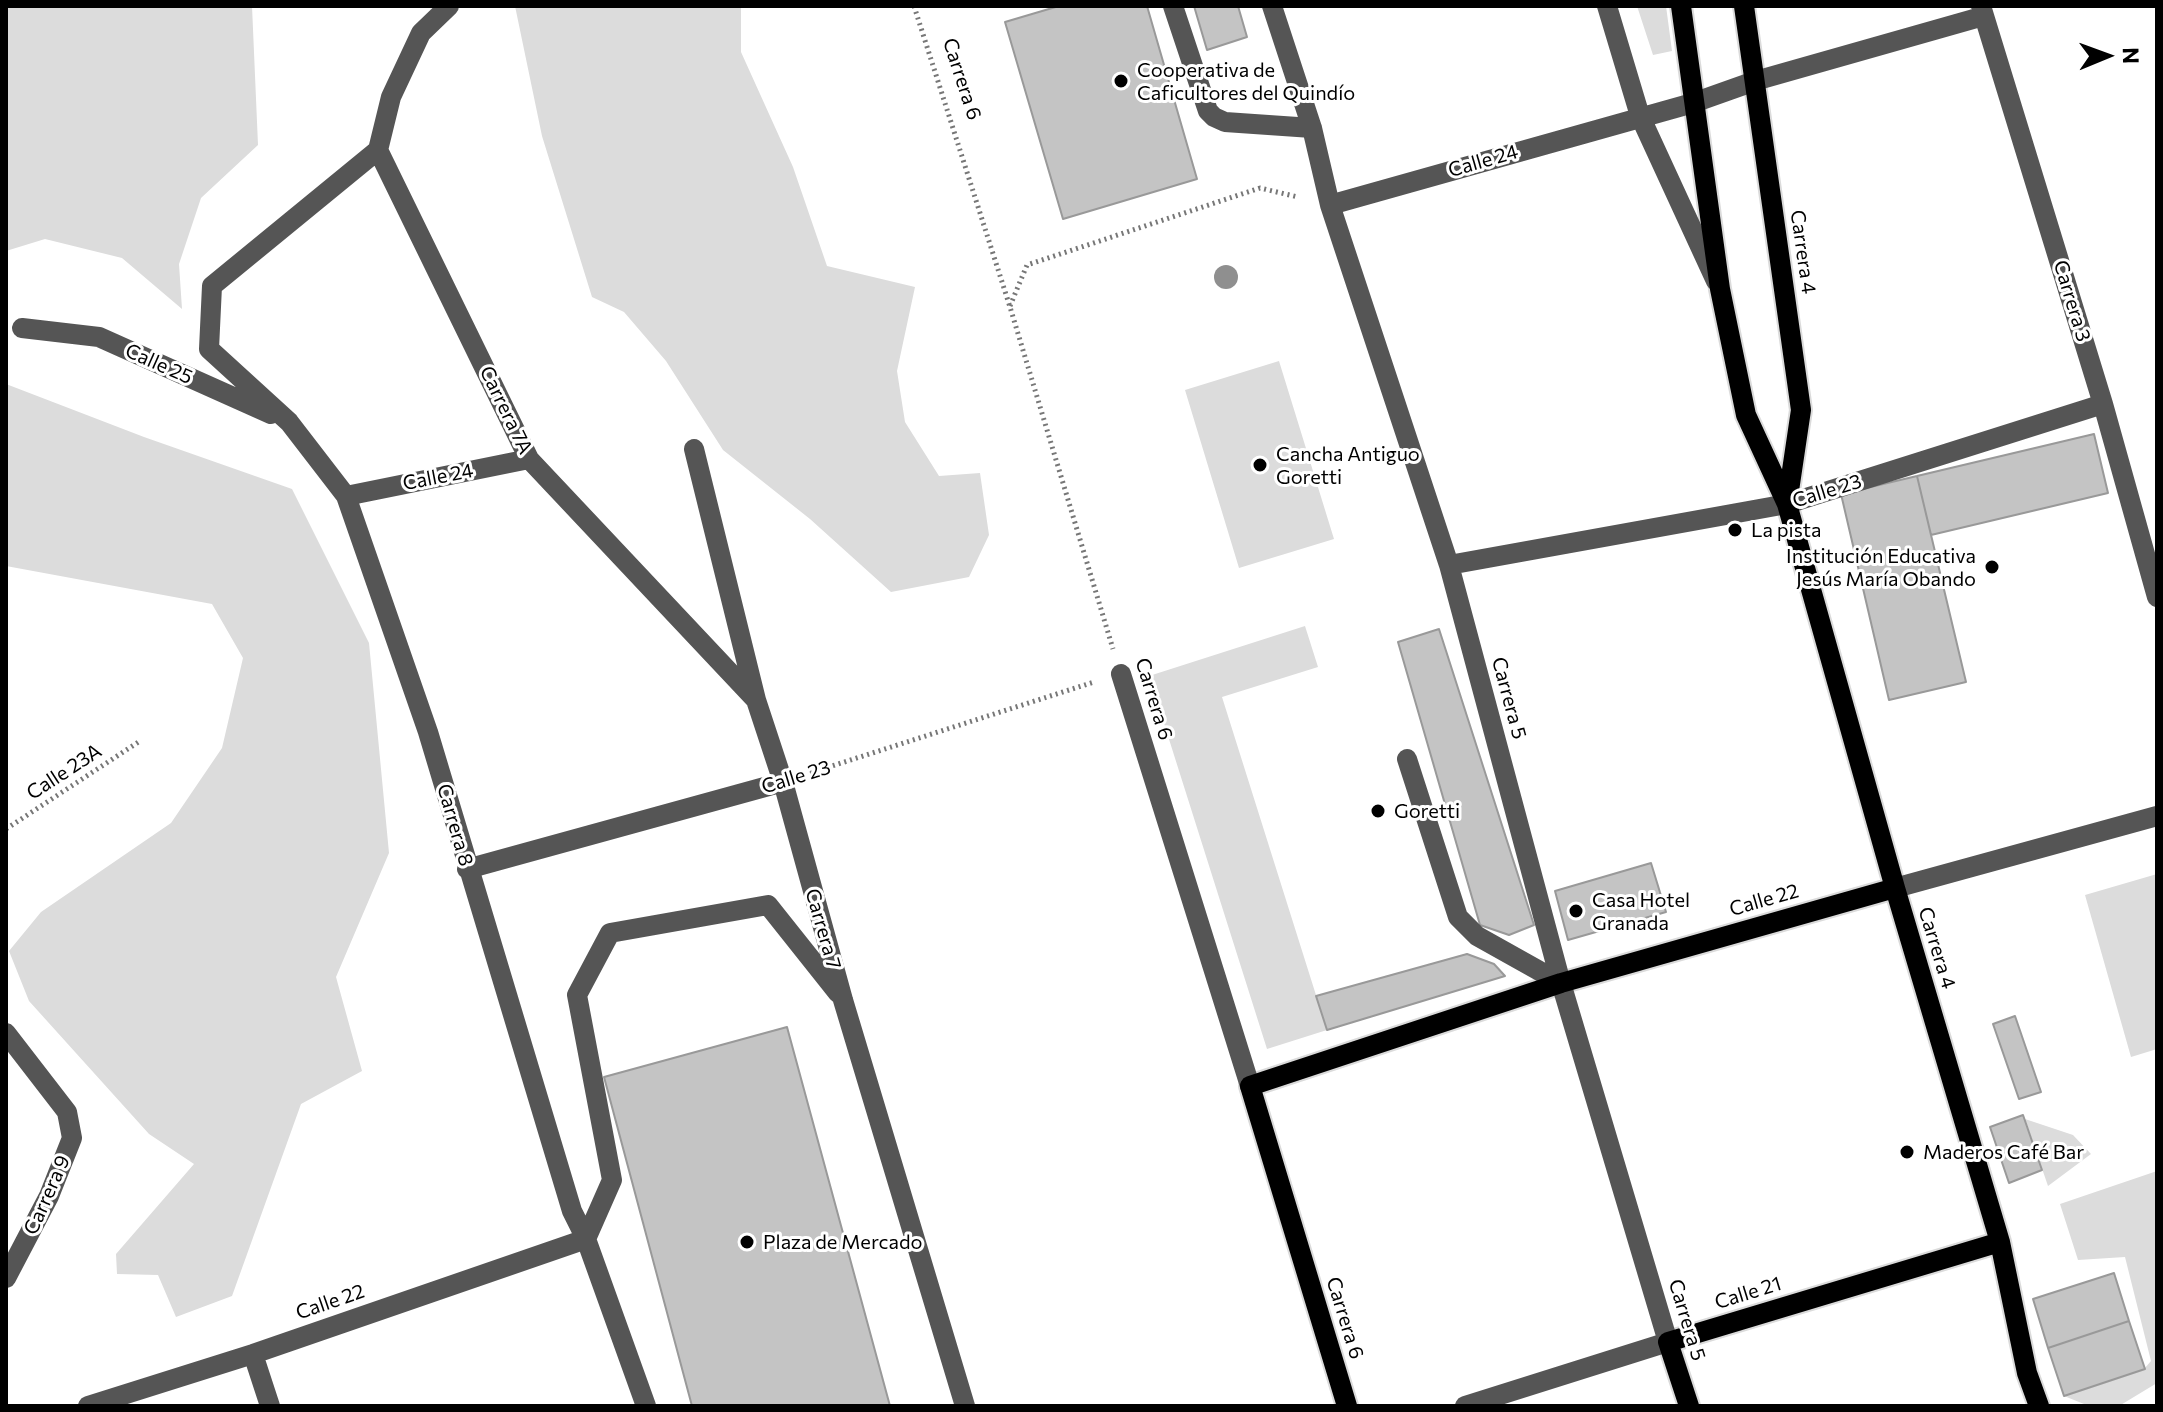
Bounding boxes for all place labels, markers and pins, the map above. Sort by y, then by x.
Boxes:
place label: Cooperativa de Caficultores del Quindío [1137,58,1355,105]
marker: Cooperativa de Caficultores del Quindío [1112,72,1130,90]
place label: Cancha Antiguo Goretti [1276,442,1420,489]
marker: Cancha Antiguo Goretti [1251,456,1269,474]
place label: La pista [1751,518,1821,542]
marker: La pista [1726,521,1744,539]
place label: Institución Educativa Jesús María Obando [1786,544,1976,591]
marker: Institución Educativa Jesús María Obando [1983,558,2001,576]
place label: Goretti [1394,799,1460,823]
marker: Goretti [1369,802,1387,820]
place label: Casa Hotel Granada [1592,888,1690,935]
marker: Casa Hotel Granada [1567,902,1585,920]
place label: Maderos Café Bar [1923,1140,2084,1164]
marker: Maderos Café Bar [1898,1143,1916,1161]
place label: Plaza de Mercado [763,1230,922,1254]
marker: Plaza de Mercado [738,1233,756,1251]

